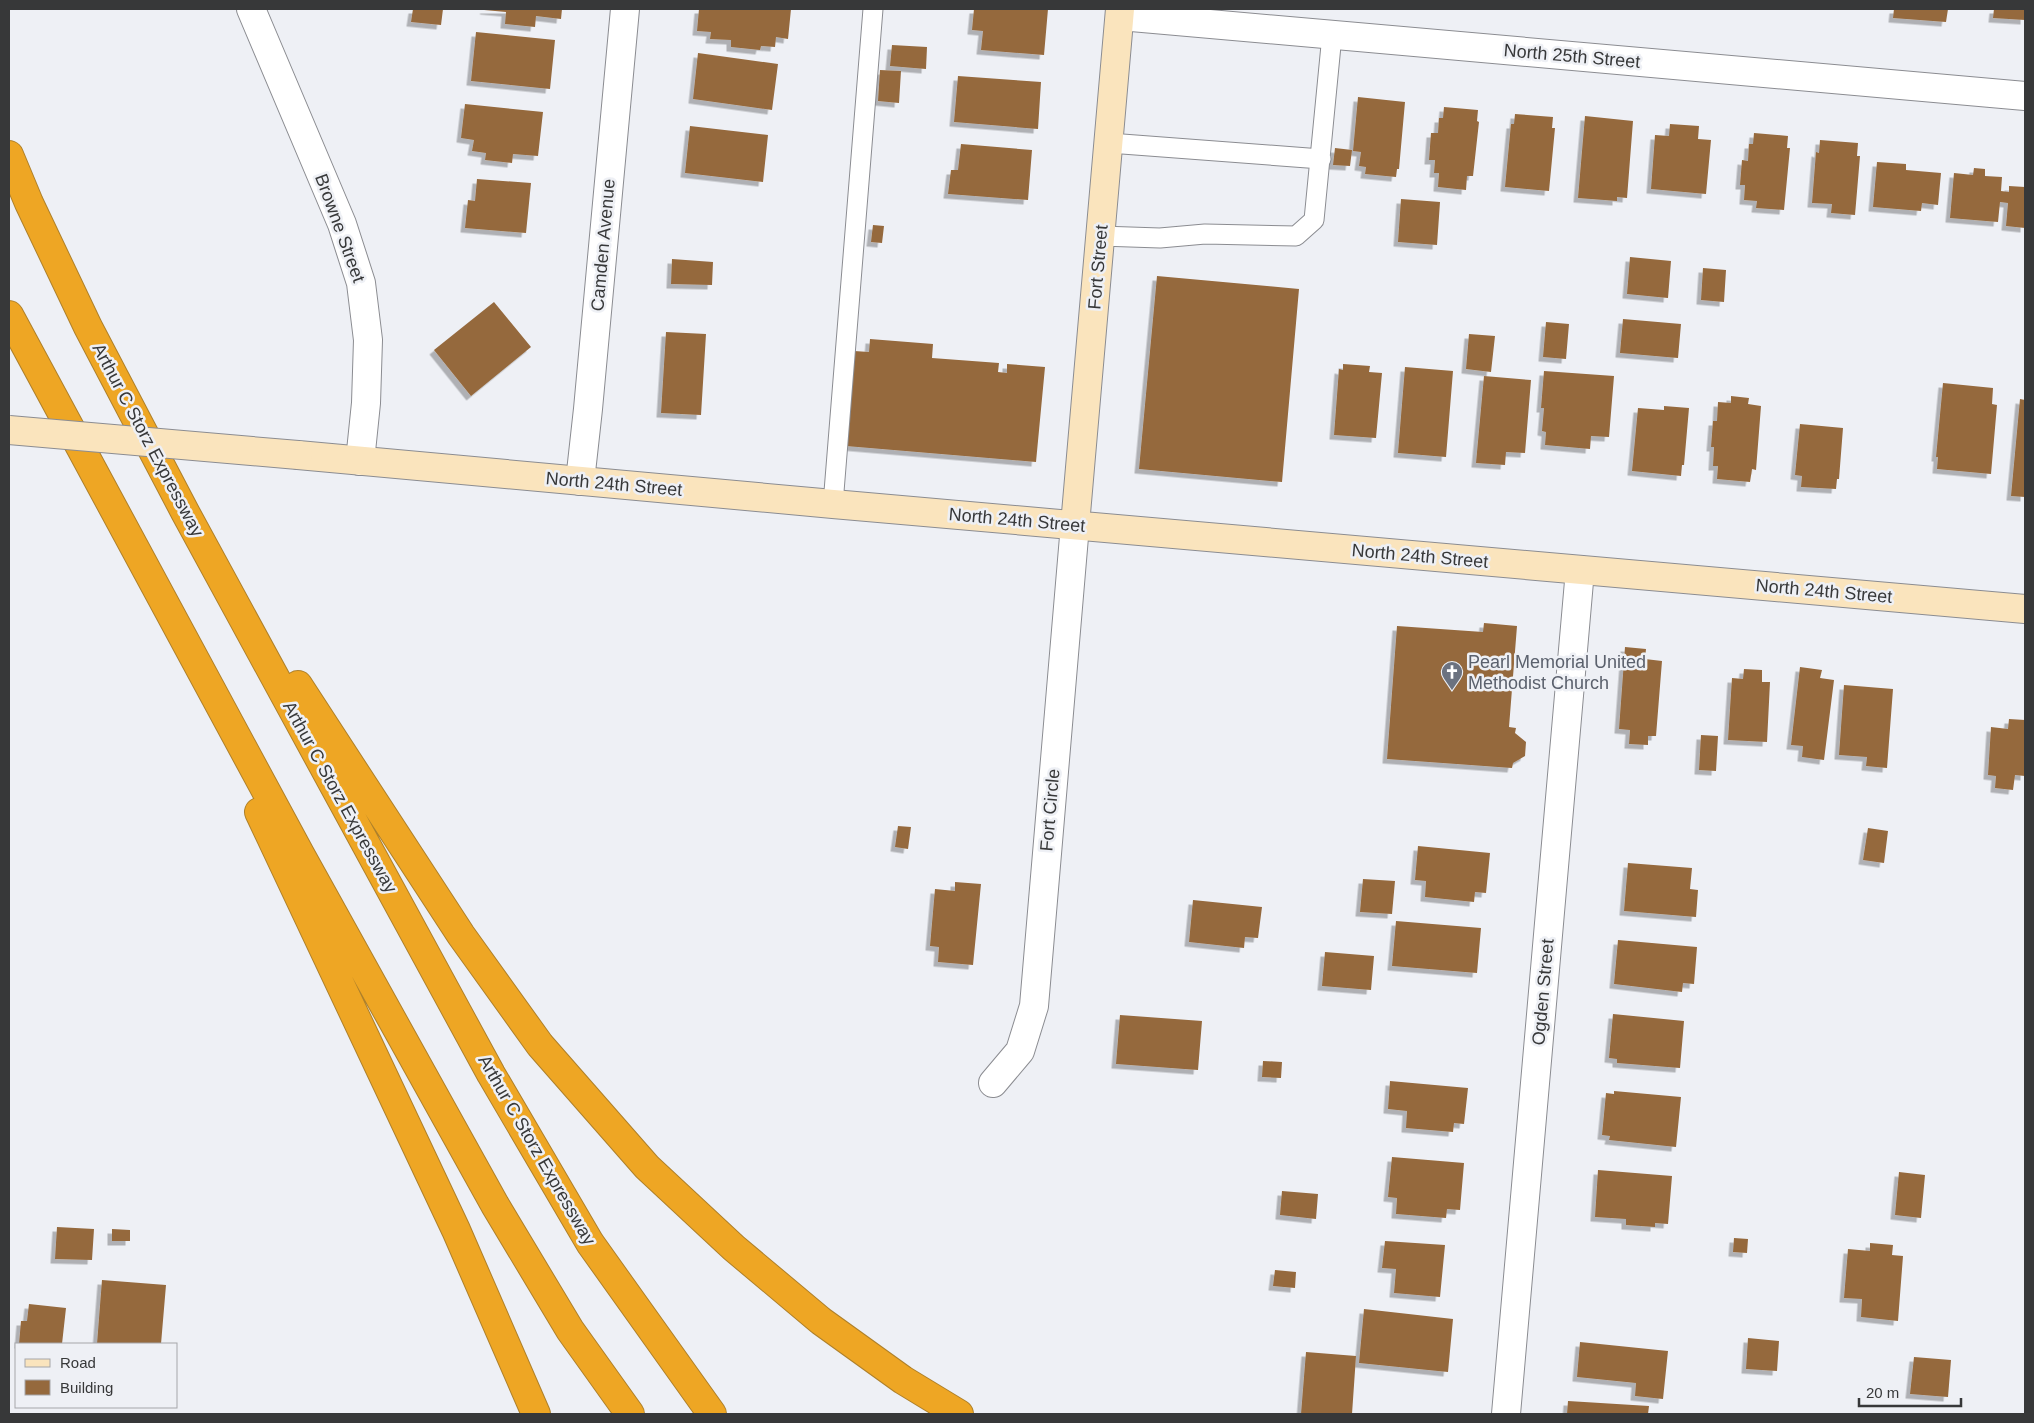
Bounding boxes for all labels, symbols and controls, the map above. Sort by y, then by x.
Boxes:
street label: North 25th Street [1503,40,1641,72]
street label: Browne Street [311,171,369,285]
street label: Camden Avenue [587,178,619,312]
street label: Fort Street [1084,224,1112,310]
street label: Arthur C Storz Expressway [88,340,208,540]
street label: North 24th Street [545,468,683,500]
street label: North 24th Street [948,504,1086,536]
street label: North 24th Street [1351,540,1489,572]
street label: North 24th Street [1755,575,1893,607]
place label: Pearl Memorial United Methodist Church [1468,652,1646,693]
church icon: Pearl Memorial United Methodist Church [1440,660,1464,691]
street label: Arthur C Storz Expressway [279,698,401,896]
street label: Fort Circle [1036,768,1064,852]
street label: Ogden Street [1528,938,1558,1046]
street label: Arthur C Storz Expressway [474,1051,600,1249]
legend [15,1343,178,1408]
text: Road [60,1354,96,1371]
scale bar [1859,1376,1962,1408]
text: Building [60,1379,113,1396]
text: 20 m [1866,1384,1899,1401]

